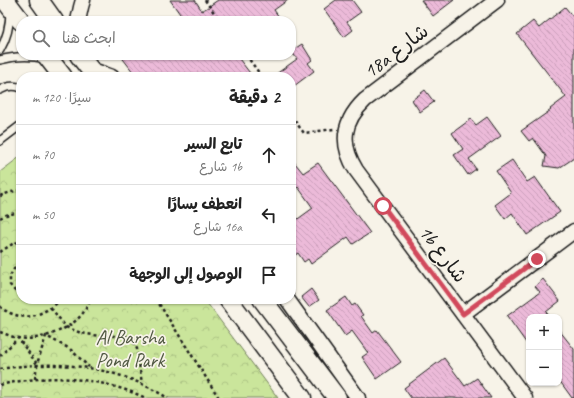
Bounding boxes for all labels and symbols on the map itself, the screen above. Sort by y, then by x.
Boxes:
street label: 18a شارع [359,18,434,84]
route start [374,197,392,215]
street label: 1b شارع [412,220,473,288]
route end [528,250,546,268]
park label: Al Barsha Pond Park [96,325,166,373]

